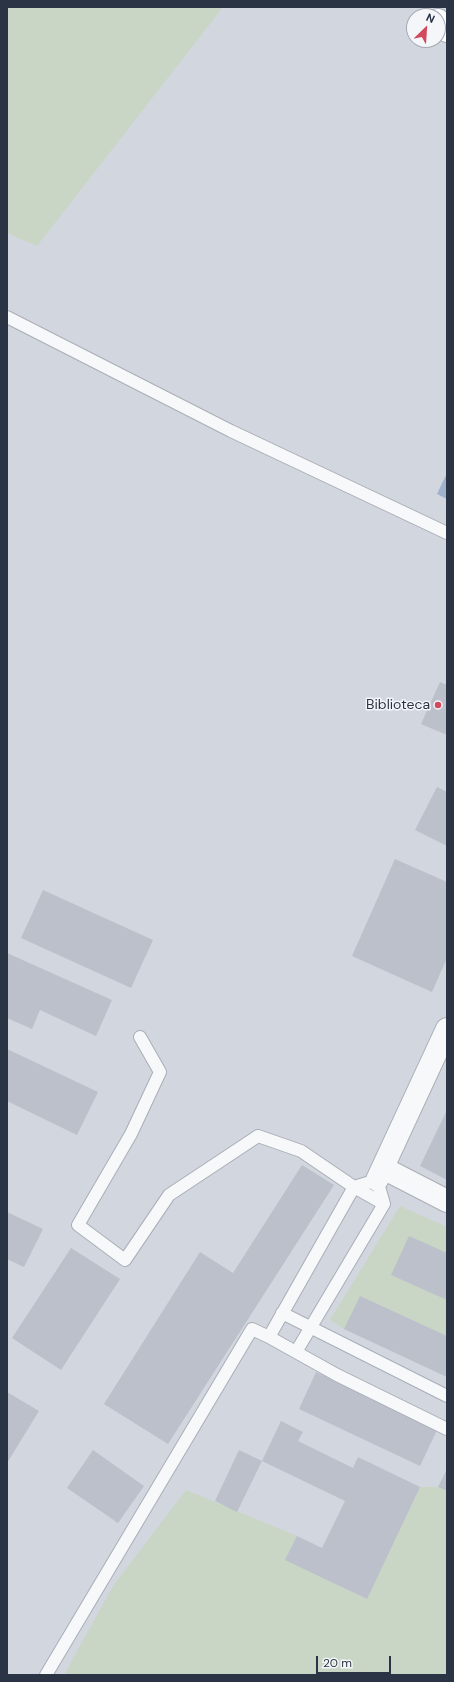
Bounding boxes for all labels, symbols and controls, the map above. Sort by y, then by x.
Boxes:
north arrow [406,8,446,48]
text: N [424,10,437,26]
place label: Biblioteca [366,697,430,713]
marker: Biblioteca [433,700,443,710]
scale bar [318,1648,393,1674]
text: 20 m [323,1655,352,1671]

